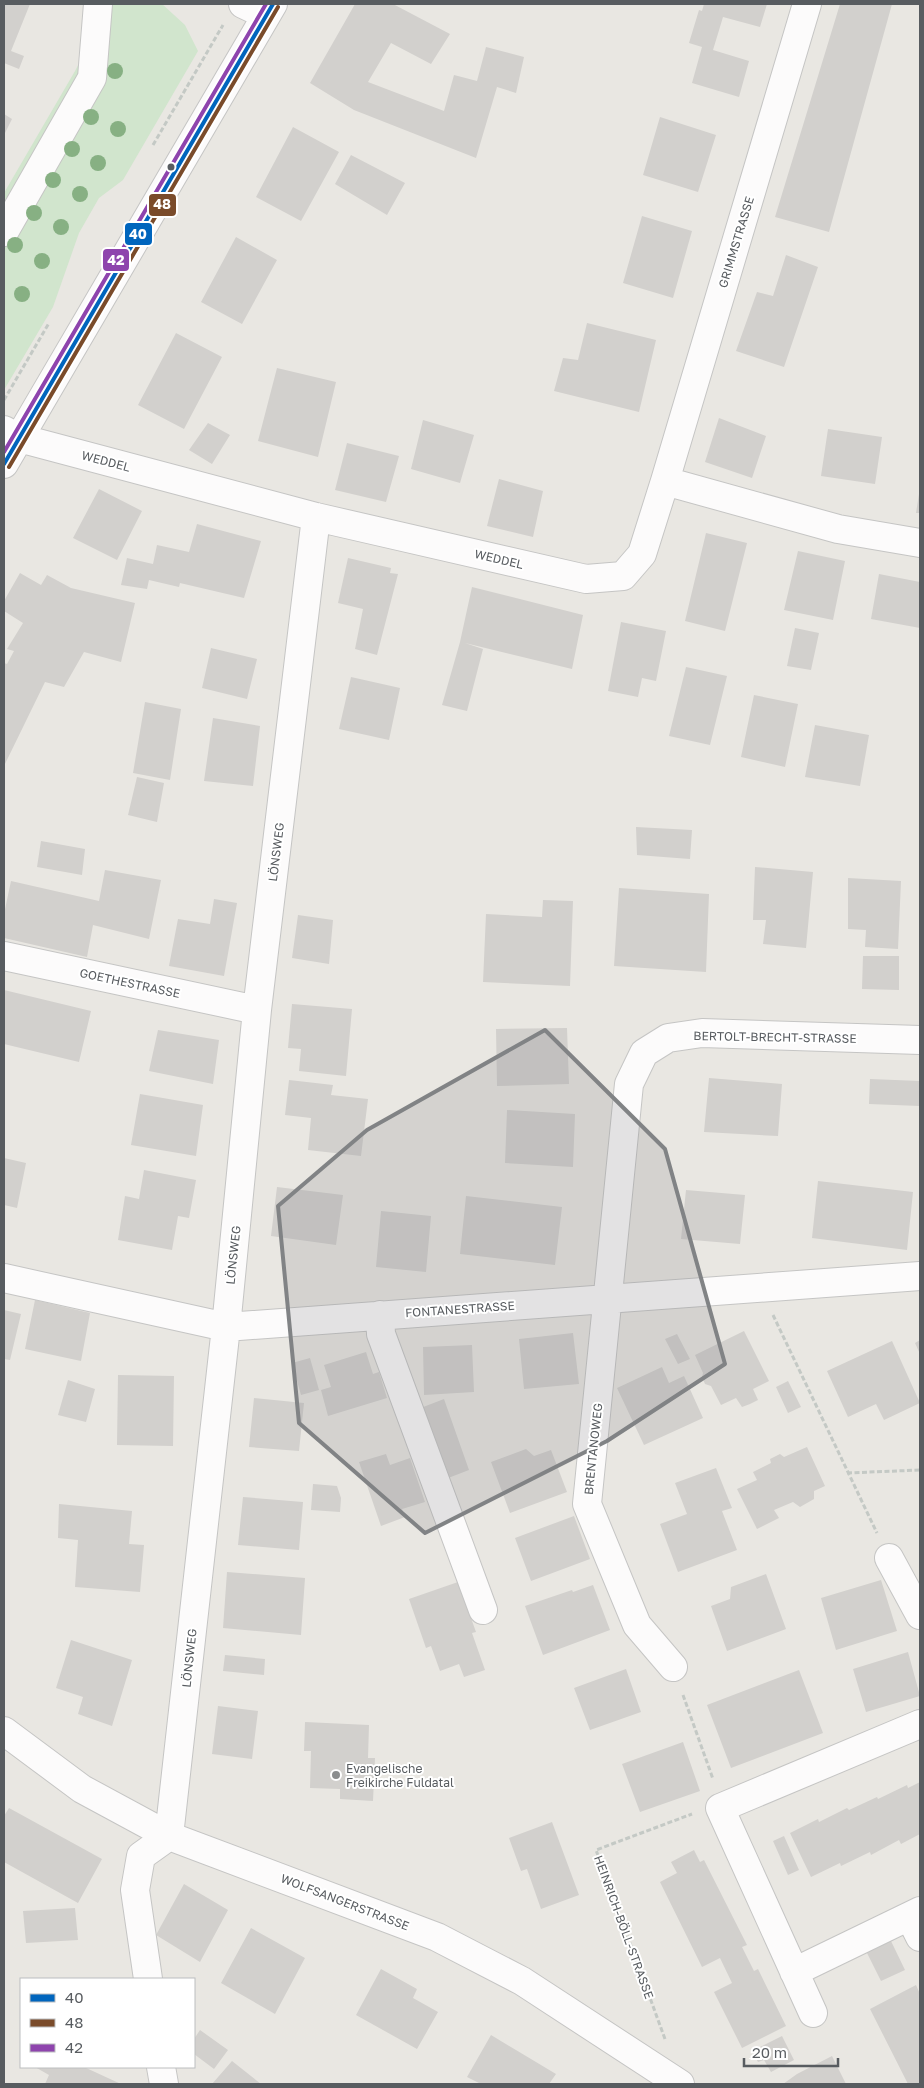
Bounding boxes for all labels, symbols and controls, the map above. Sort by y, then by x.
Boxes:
unlabelled marker [166,162,176,172]
line badge: 48 [148,193,177,217]
street label: GRIMMSTRASSE [715,194,757,290]
text: 48 [153,195,171,212]
line badge: 40 [124,222,153,246]
text: 40 [129,225,147,242]
line badge: 42 [102,248,130,272]
text: 42 [107,251,125,268]
street label: WEDDEL [80,447,132,475]
street label: WEDDEL [473,546,525,572]
street label: LÖNSWEG [265,822,287,882]
street label: GOETHESTRASSE [78,965,182,1001]
street label: BERTOLT-BRECHT-STRASSE [693,1028,857,1046]
street label: LÖNSWEG [222,1225,244,1285]
street label: FONTANESTRASSE [405,1298,515,1320]
street label: BRENTANOWEG [581,1402,605,1496]
street label: LÖNSWEG [178,1628,200,1688]
place label: Evangelische Freikirche Fuldatal [346,1761,454,1790]
marker: Evangelische Freikirche Fuldatal [330,1769,342,1781]
street label: HEINRICH-BÖLL-STRASSE [591,1853,657,2001]
street label: WOLFSANGERSTRASSE [279,1871,411,1933]
legend [20,1978,195,2068]
text: 40 [65,1988,83,2006]
text: 48 [65,2013,83,2031]
scale bar [744,2036,838,2068]
text: 42 [65,2038,83,2056]
text: 20 m [752,2043,787,2061]

